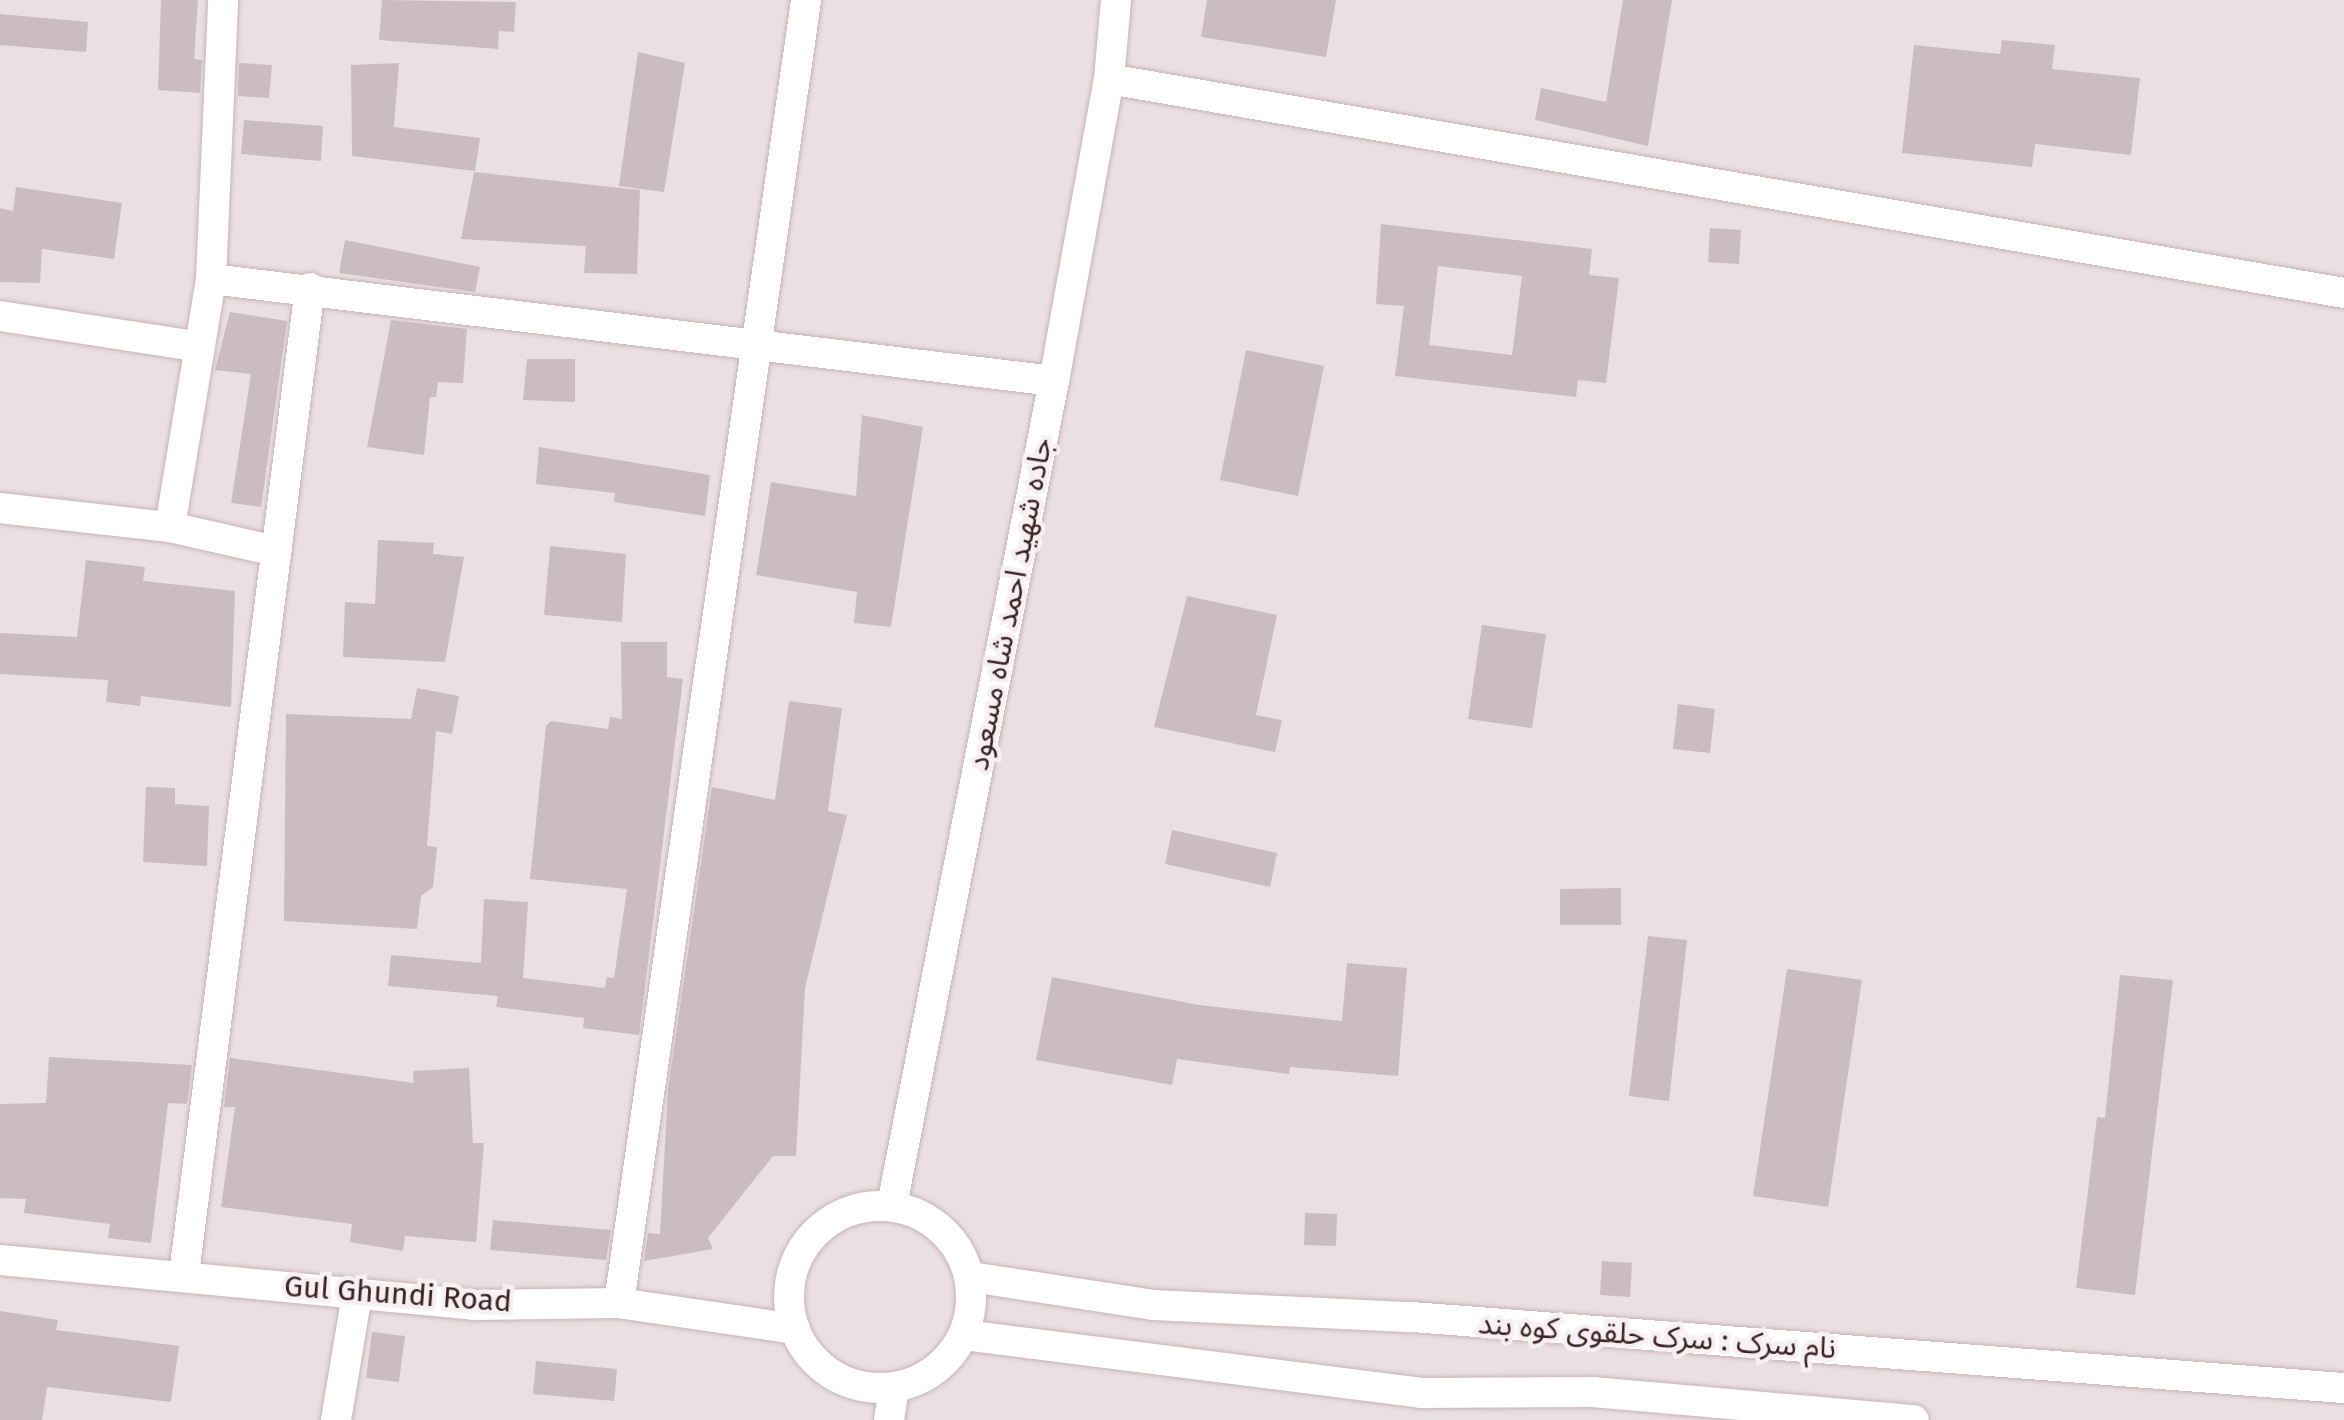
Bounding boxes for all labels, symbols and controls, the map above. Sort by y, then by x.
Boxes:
street label: جاده شهيد احمد شاه مسعود [960,434,1060,774]
street label: Gul Ghundi Road [283,1268,513,1320]
street label: نام سرک : سرک حلقوی کوه بند [1477,1306,1837,1366]

